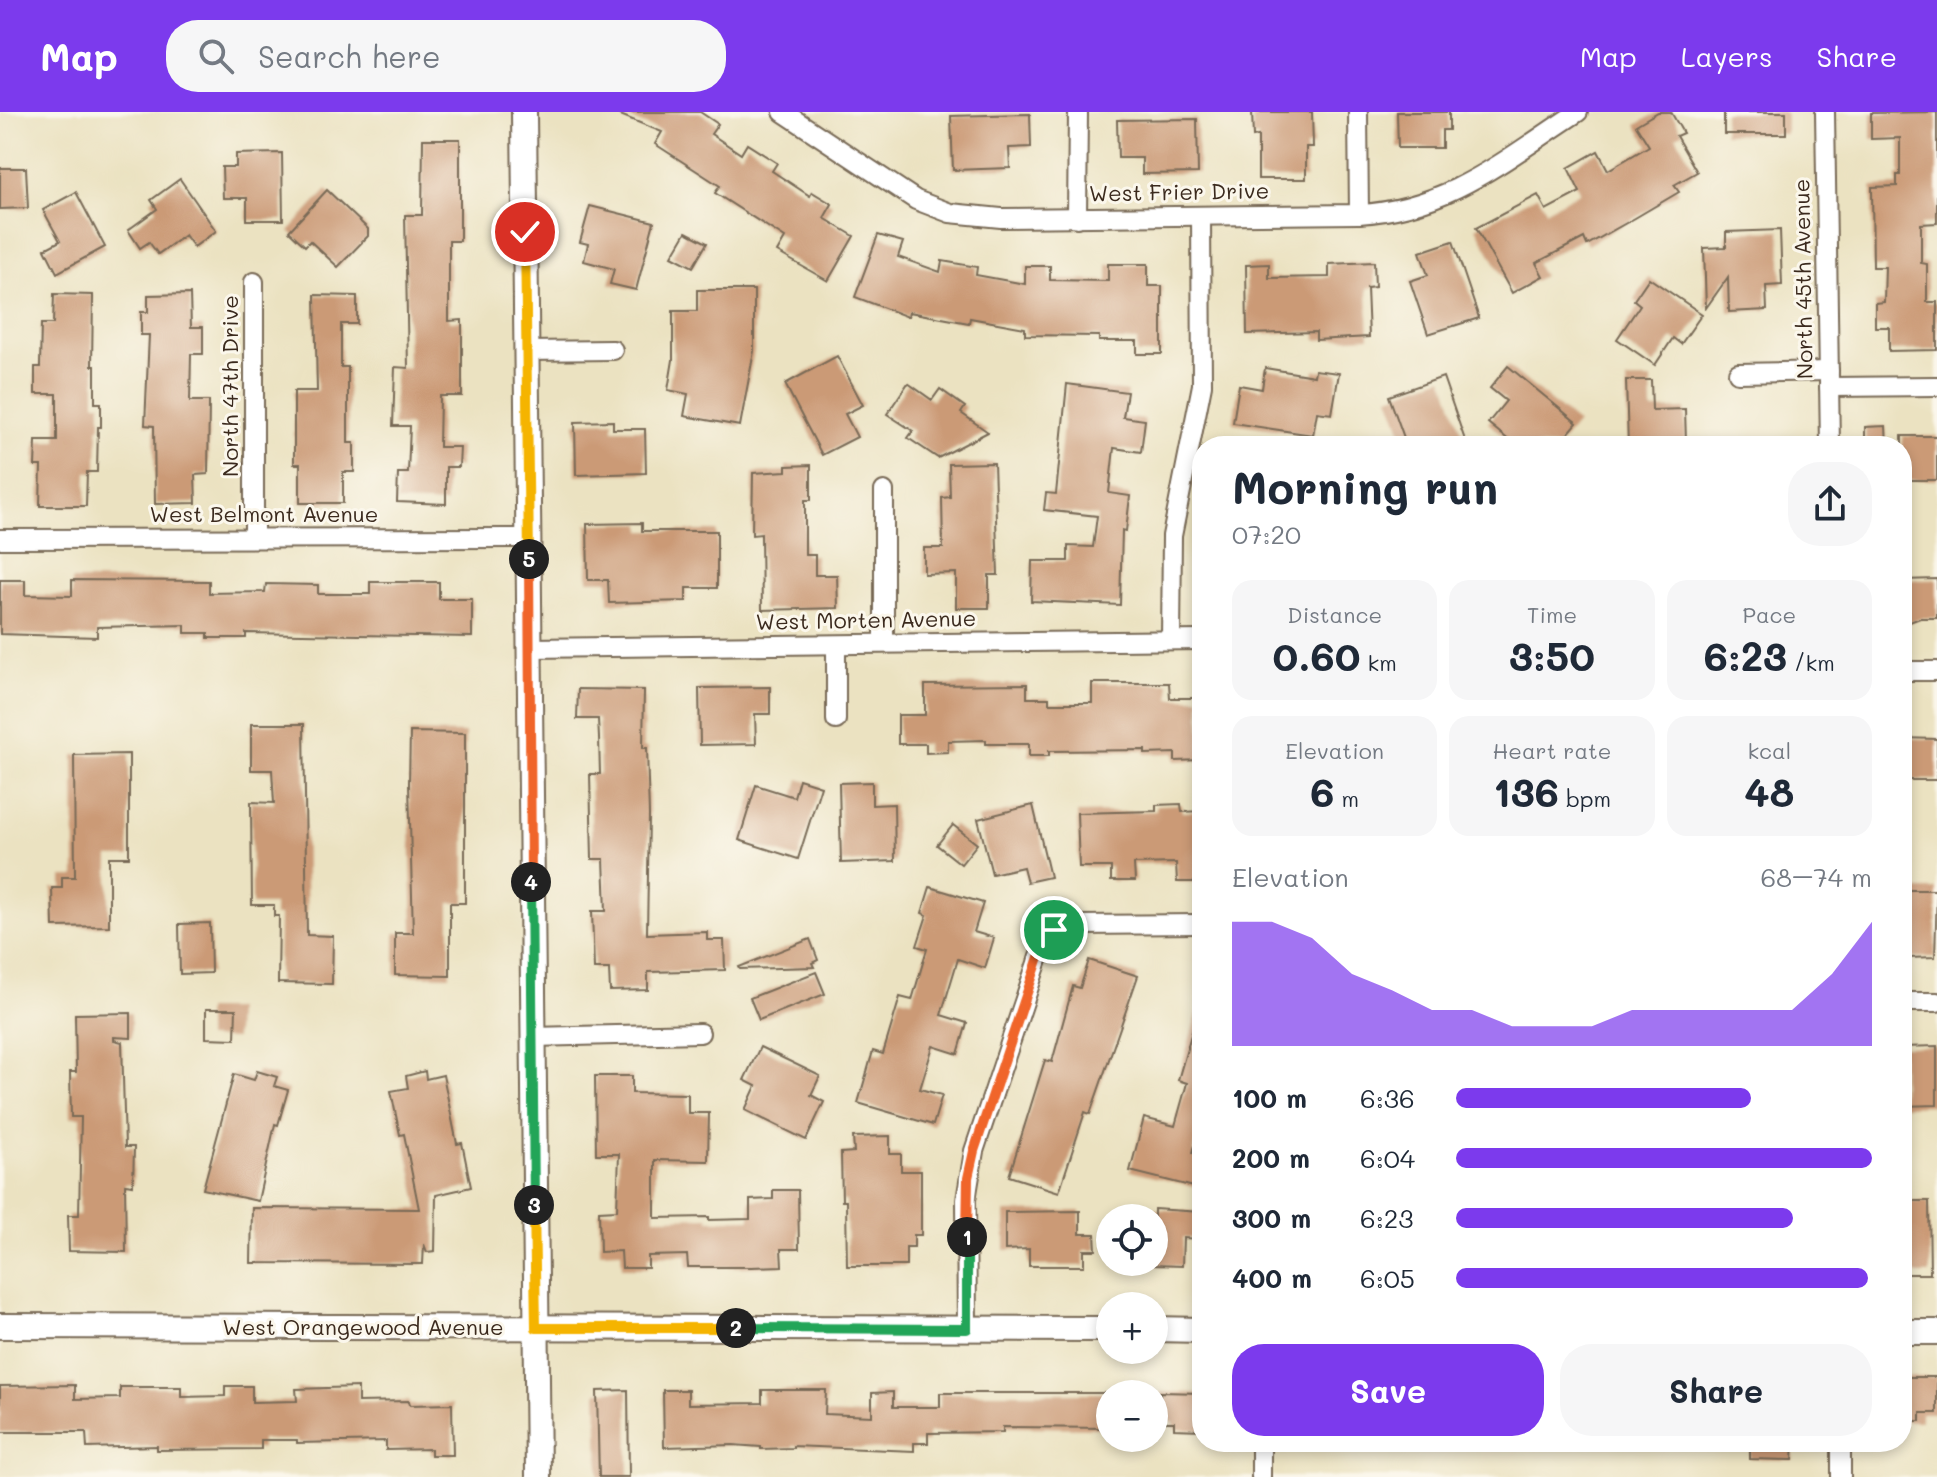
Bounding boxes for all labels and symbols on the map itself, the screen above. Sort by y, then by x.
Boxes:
street label: West Frier Drive [1089,175,1269,208]
street label: North 45th Avenue [1786,179,1819,379]
pin [491,198,559,266]
street label: North 47th Drive [215,295,244,477]
street label: West Belmont Avenue [150,499,378,528]
pin: 5 [509,539,549,579]
street label: West Morten Avenue [755,603,977,636]
pin: 4 [511,862,551,902]
pin [1020,896,1088,964]
pin: 3 [514,1185,554,1225]
pin: 1 [947,1217,987,1257]
pin: 2 [716,1308,756,1348]
street label: West Orangewood Avenue [222,1312,504,1341]

